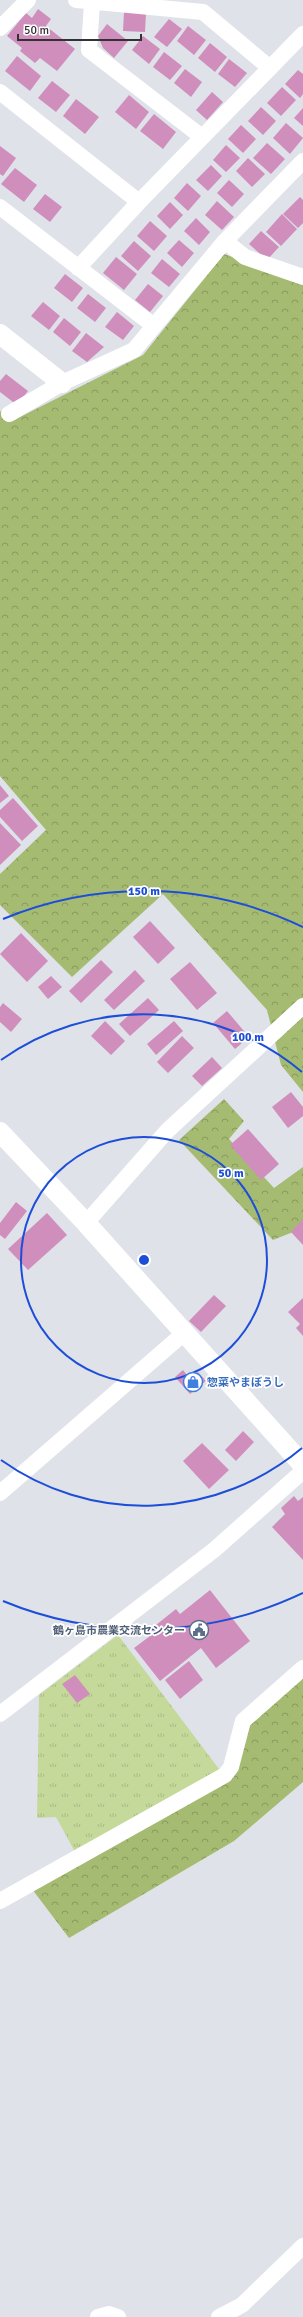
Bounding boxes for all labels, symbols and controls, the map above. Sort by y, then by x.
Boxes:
scale bar [18,16,141,42]
text: 50 m [24,23,49,38]
text: 150 m [128,884,160,899]
text: 100 m [232,1030,264,1045]
text: 50 m [218,1166,244,1181]
centre of rings [137,1253,151,1267]
shop icon: 惣菜やまぼうし [182,1371,204,1393]
place label: 惣菜やまぼうし [207,1376,284,1389]
public building icon: 鶴ヶ島市農業交流センター [188,1619,210,1641]
place label: 鶴ヶ島市農業交流センター [52,1624,185,1637]

